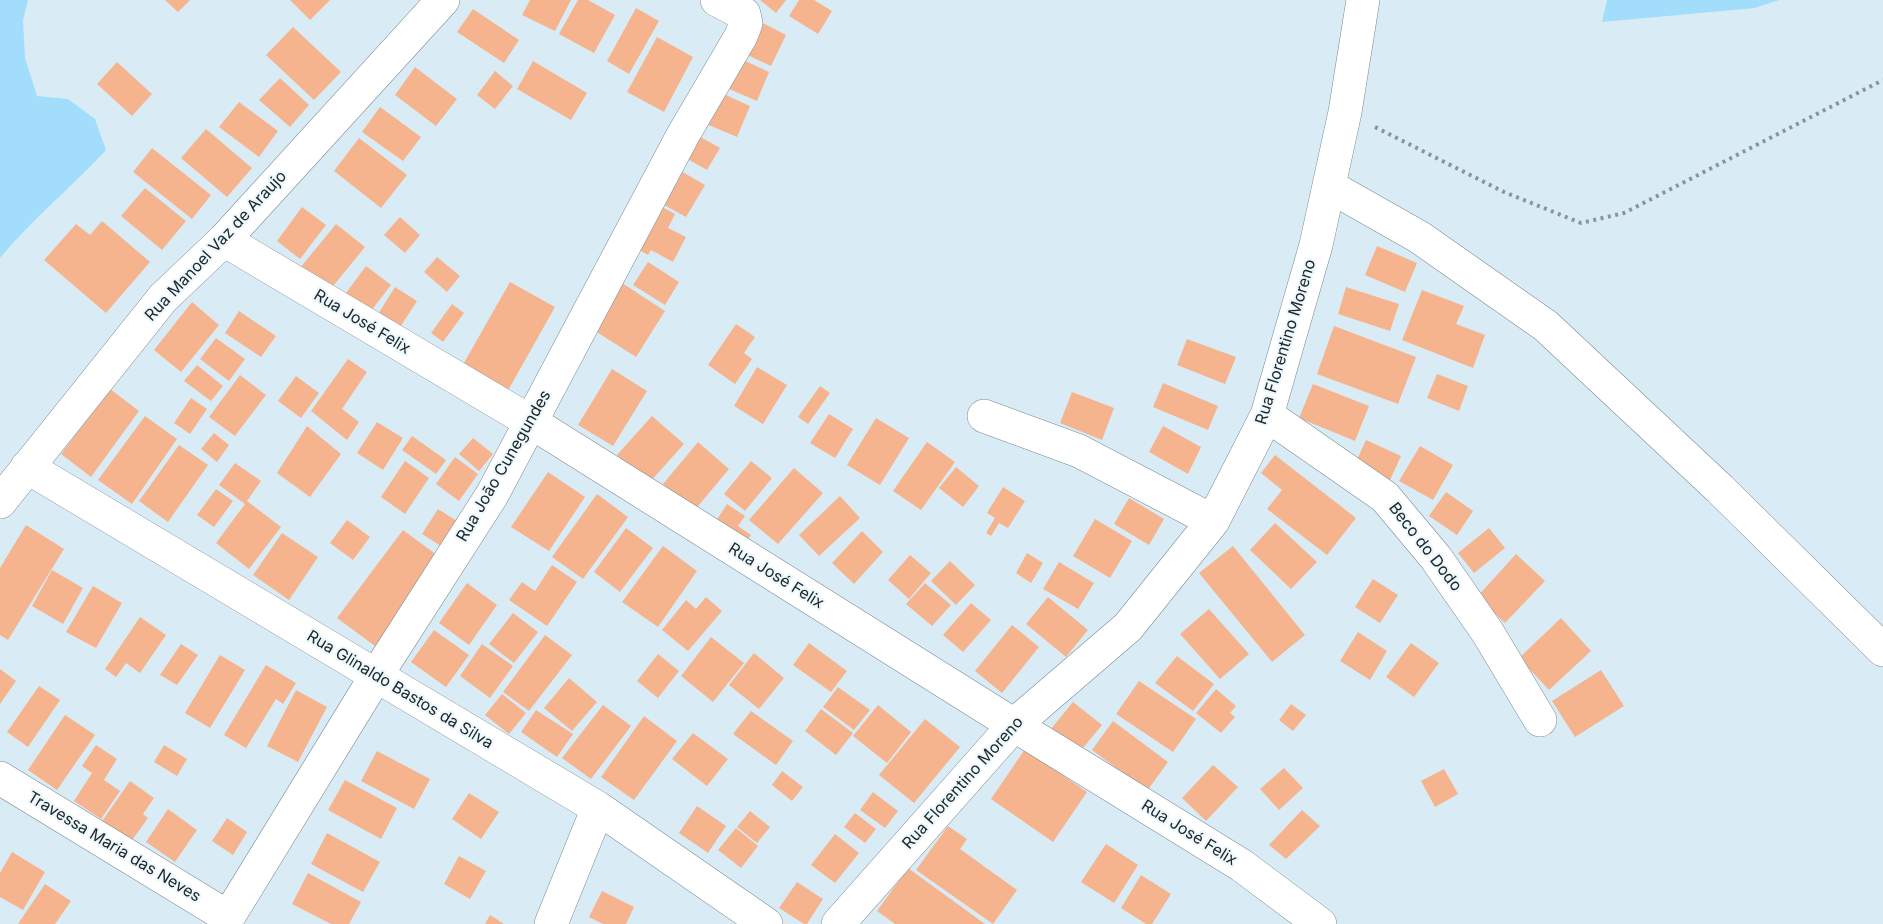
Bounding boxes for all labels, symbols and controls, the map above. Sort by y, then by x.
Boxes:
street label: Rua Manoel Vaz de Araujo [141,167,291,325]
street label: Rua Florentino Moreno [1252,257,1320,427]
street label: Rua José Felix [310,286,414,358]
street label: Rua João Cunegundes [453,387,555,545]
street label: Beco do Dodo [1384,499,1466,595]
street label: Rua José Felix [725,539,827,613]
street label: Rua Glinaldo Bastos da Silva [303,627,497,753]
street label: Rua Florentino Moreno [898,713,1028,853]
street label: Travessa Maria das Neves [24,788,204,906]
street label: Rua José Felix [1138,796,1240,870]

